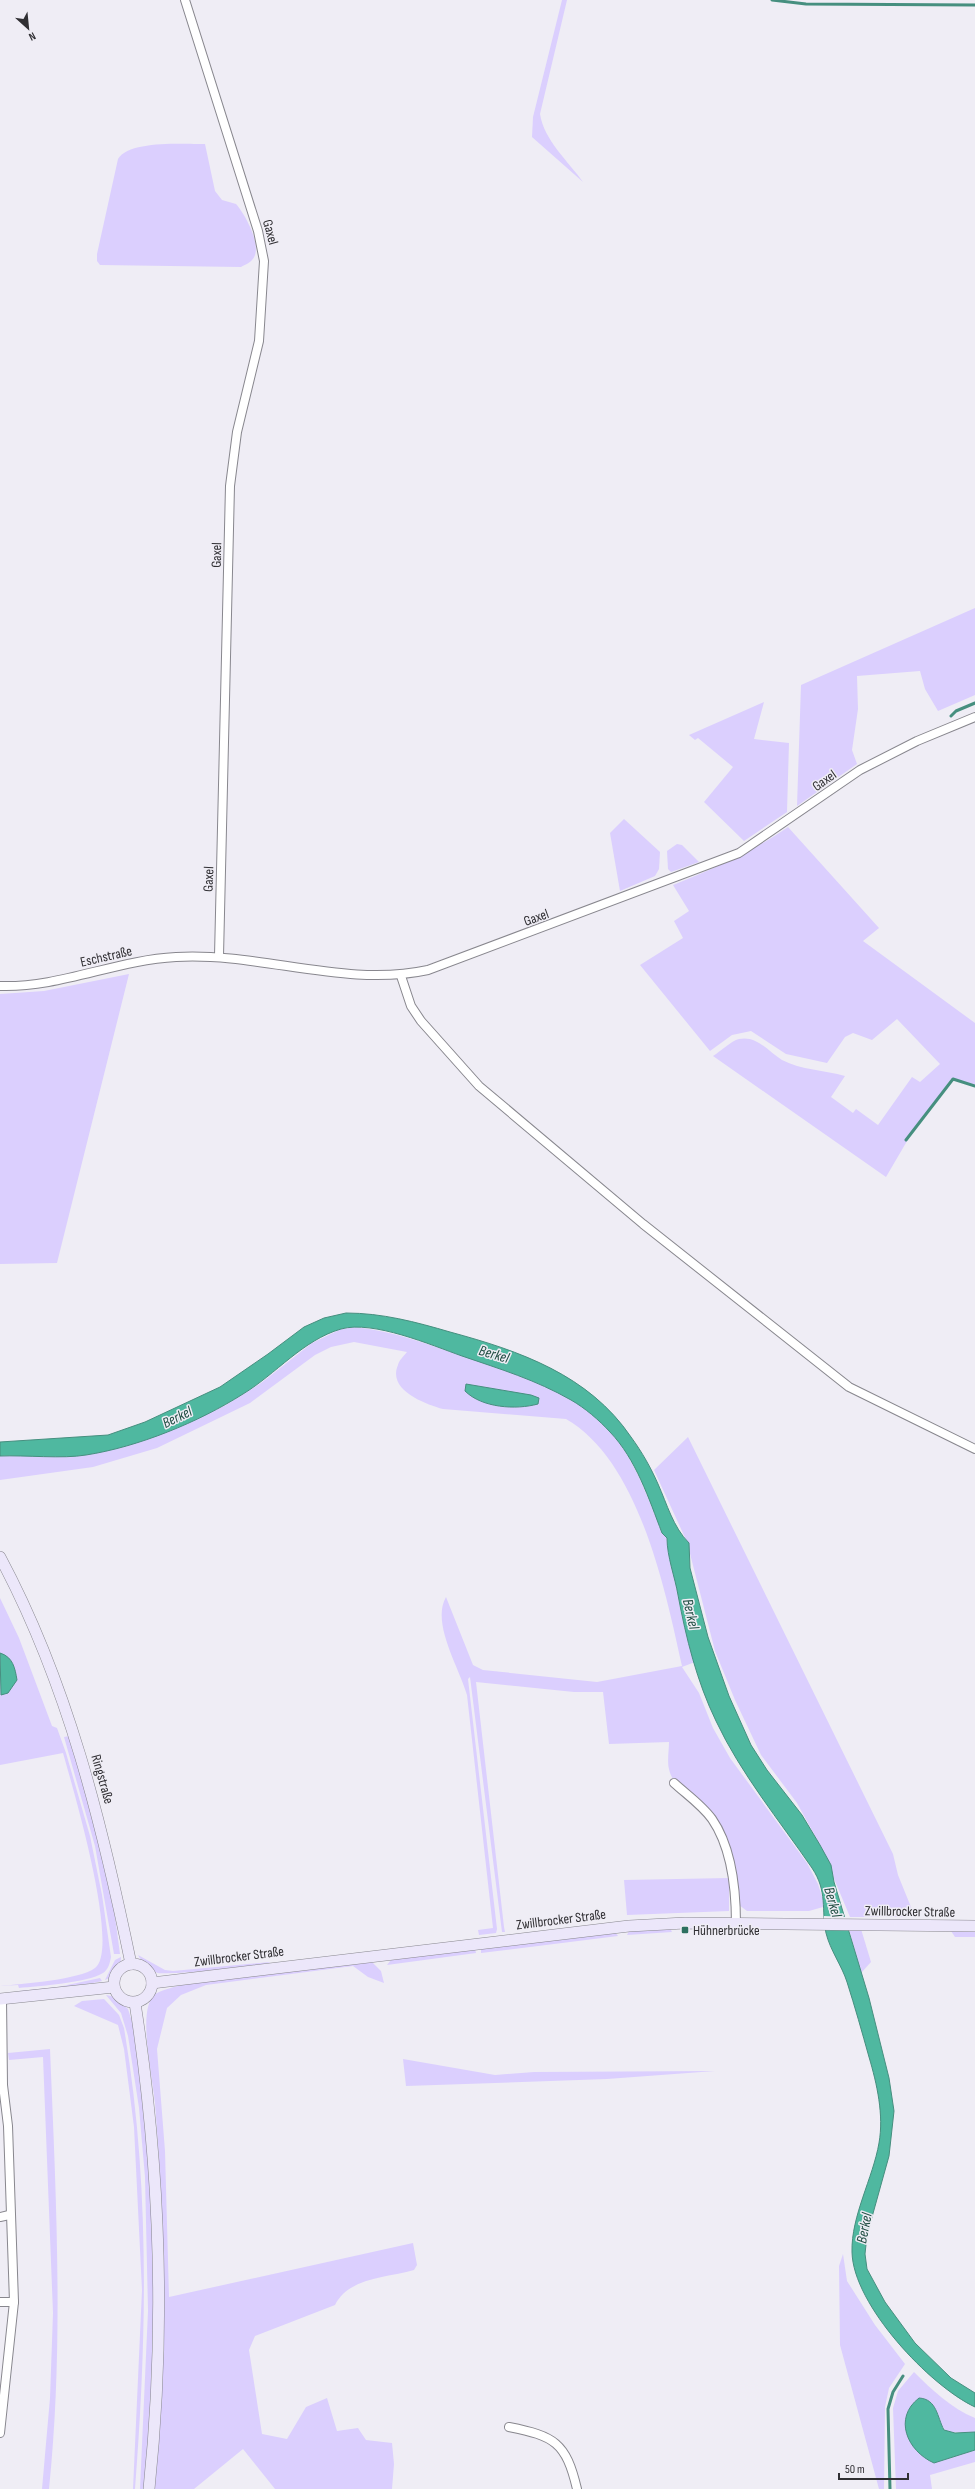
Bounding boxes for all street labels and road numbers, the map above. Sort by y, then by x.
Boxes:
street label: Gaxel [259,218,282,247]
street label: Gaxel [208,542,225,568]
street label: Gaxel [809,766,840,795]
street label: Gaxel [200,866,217,892]
street label: Gaxel [521,905,551,930]
street label: Eschstraße [79,942,134,971]
street label: Ringstraße [87,1752,118,1806]
street label: Zwillbrocker Straße [865,1902,955,1921]
street label: Zwillbrocker Straße [515,1906,607,1933]
street label: Zwillbrocker Straße [193,1943,285,1970]

